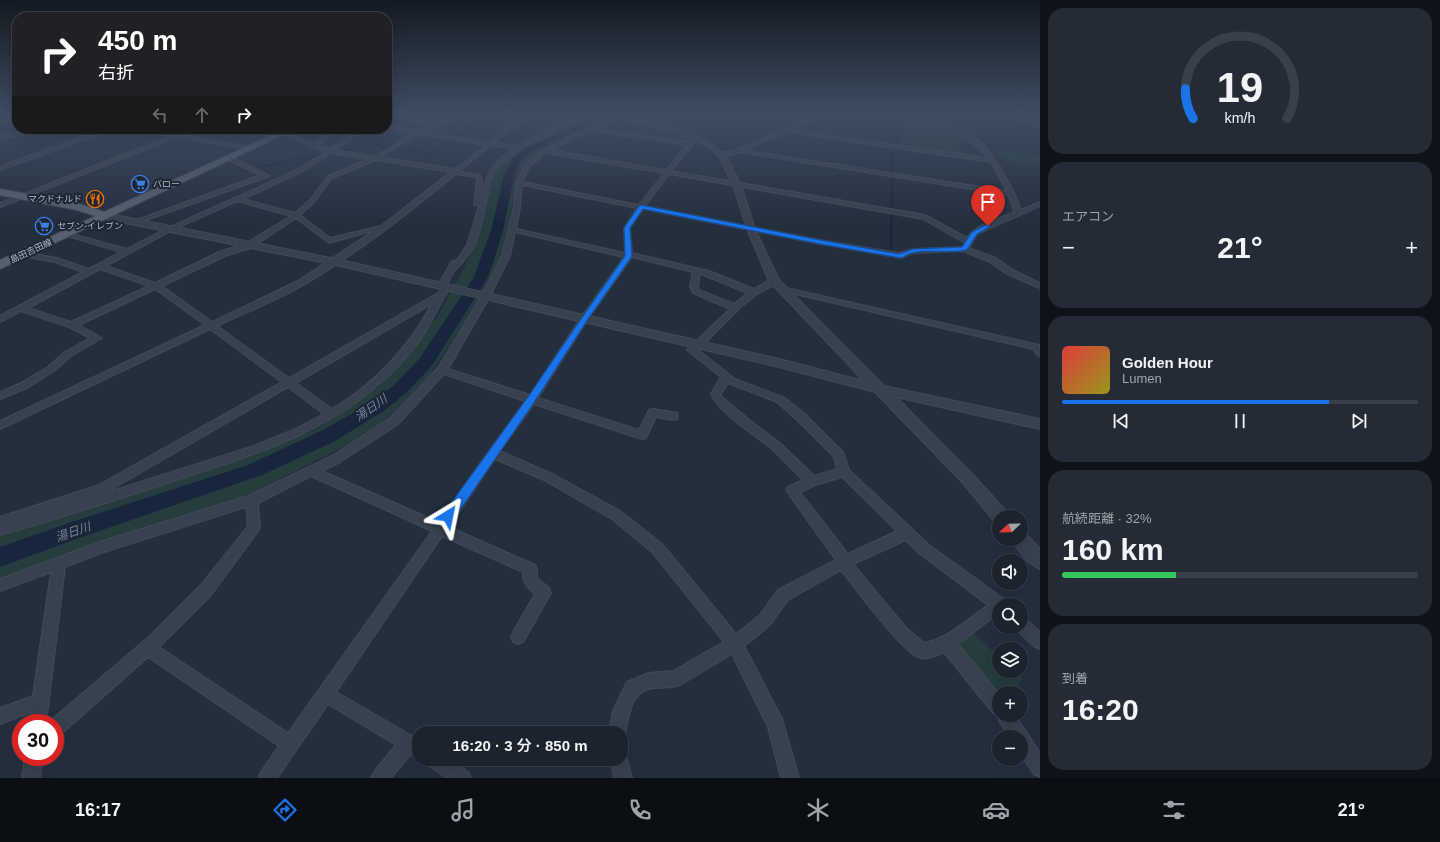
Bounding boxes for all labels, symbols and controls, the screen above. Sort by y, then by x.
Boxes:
text: 450 m [98,25,177,56]
icon: right [32,28,84,80]
text: 右折 [98,63,134,83]
text: 19 [1217,64,1263,111]
icon: left [149,104,171,126]
icon: ahead [191,104,213,126]
icon: right [233,104,255,126]
text: km/h [1225,110,1256,126]
supermarket icon: バロー [130,174,150,194]
place label: バロー [153,179,180,189]
pin [971,185,1005,226]
restaurant icon: マクドナルド [85,189,105,209]
icon: arrive [977,191,999,213]
place label: マクドナルド [28,194,82,204]
text: エアコン [1062,209,1114,224]
supermarket icon: セブン-イレブン [34,216,54,236]
place label: セブン-イレブン [57,221,123,231]
text: 21° [1217,231,1263,264]
text: − [1062,235,1075,260]
text: + [1405,235,1418,260]
street label: 島田吉田線 [8,237,54,265]
text: Golden Hour [1122,354,1213,371]
text: Lumen [1122,371,1162,386]
water label: 湯日川 [352,391,391,424]
icon: previous [1110,410,1132,432]
icon: pause [1229,410,1251,432]
icon: next [1348,410,1370,432]
position arrow [427,495,469,537]
north arrow [992,510,1028,546]
map controls [992,510,1028,766]
text: 航続距離 · 32% [1062,511,1152,526]
water label: 湯日川 [54,519,94,544]
text: 160 km [1062,533,1164,566]
button: sound [992,554,1028,590]
button: search [992,598,1028,634]
button: layers [992,642,1028,678]
text: 到着 [1062,671,1088,686]
button: + [992,686,1028,722]
text: 16:20 [1062,693,1139,726]
speed limit sign: 30 [12,714,64,766]
button: − [992,730,1028,766]
text: 16:20 · 3 分 · 850 m [452,737,588,754]
icon: directions [271,796,299,824]
icon: music [449,796,477,824]
icon: phone [626,796,654,824]
icon: climate [804,796,832,824]
icon: car [982,796,1010,824]
icon: filters [1160,796,1188,824]
text: 16:17 [75,800,121,820]
text: 21° [1338,800,1365,820]

